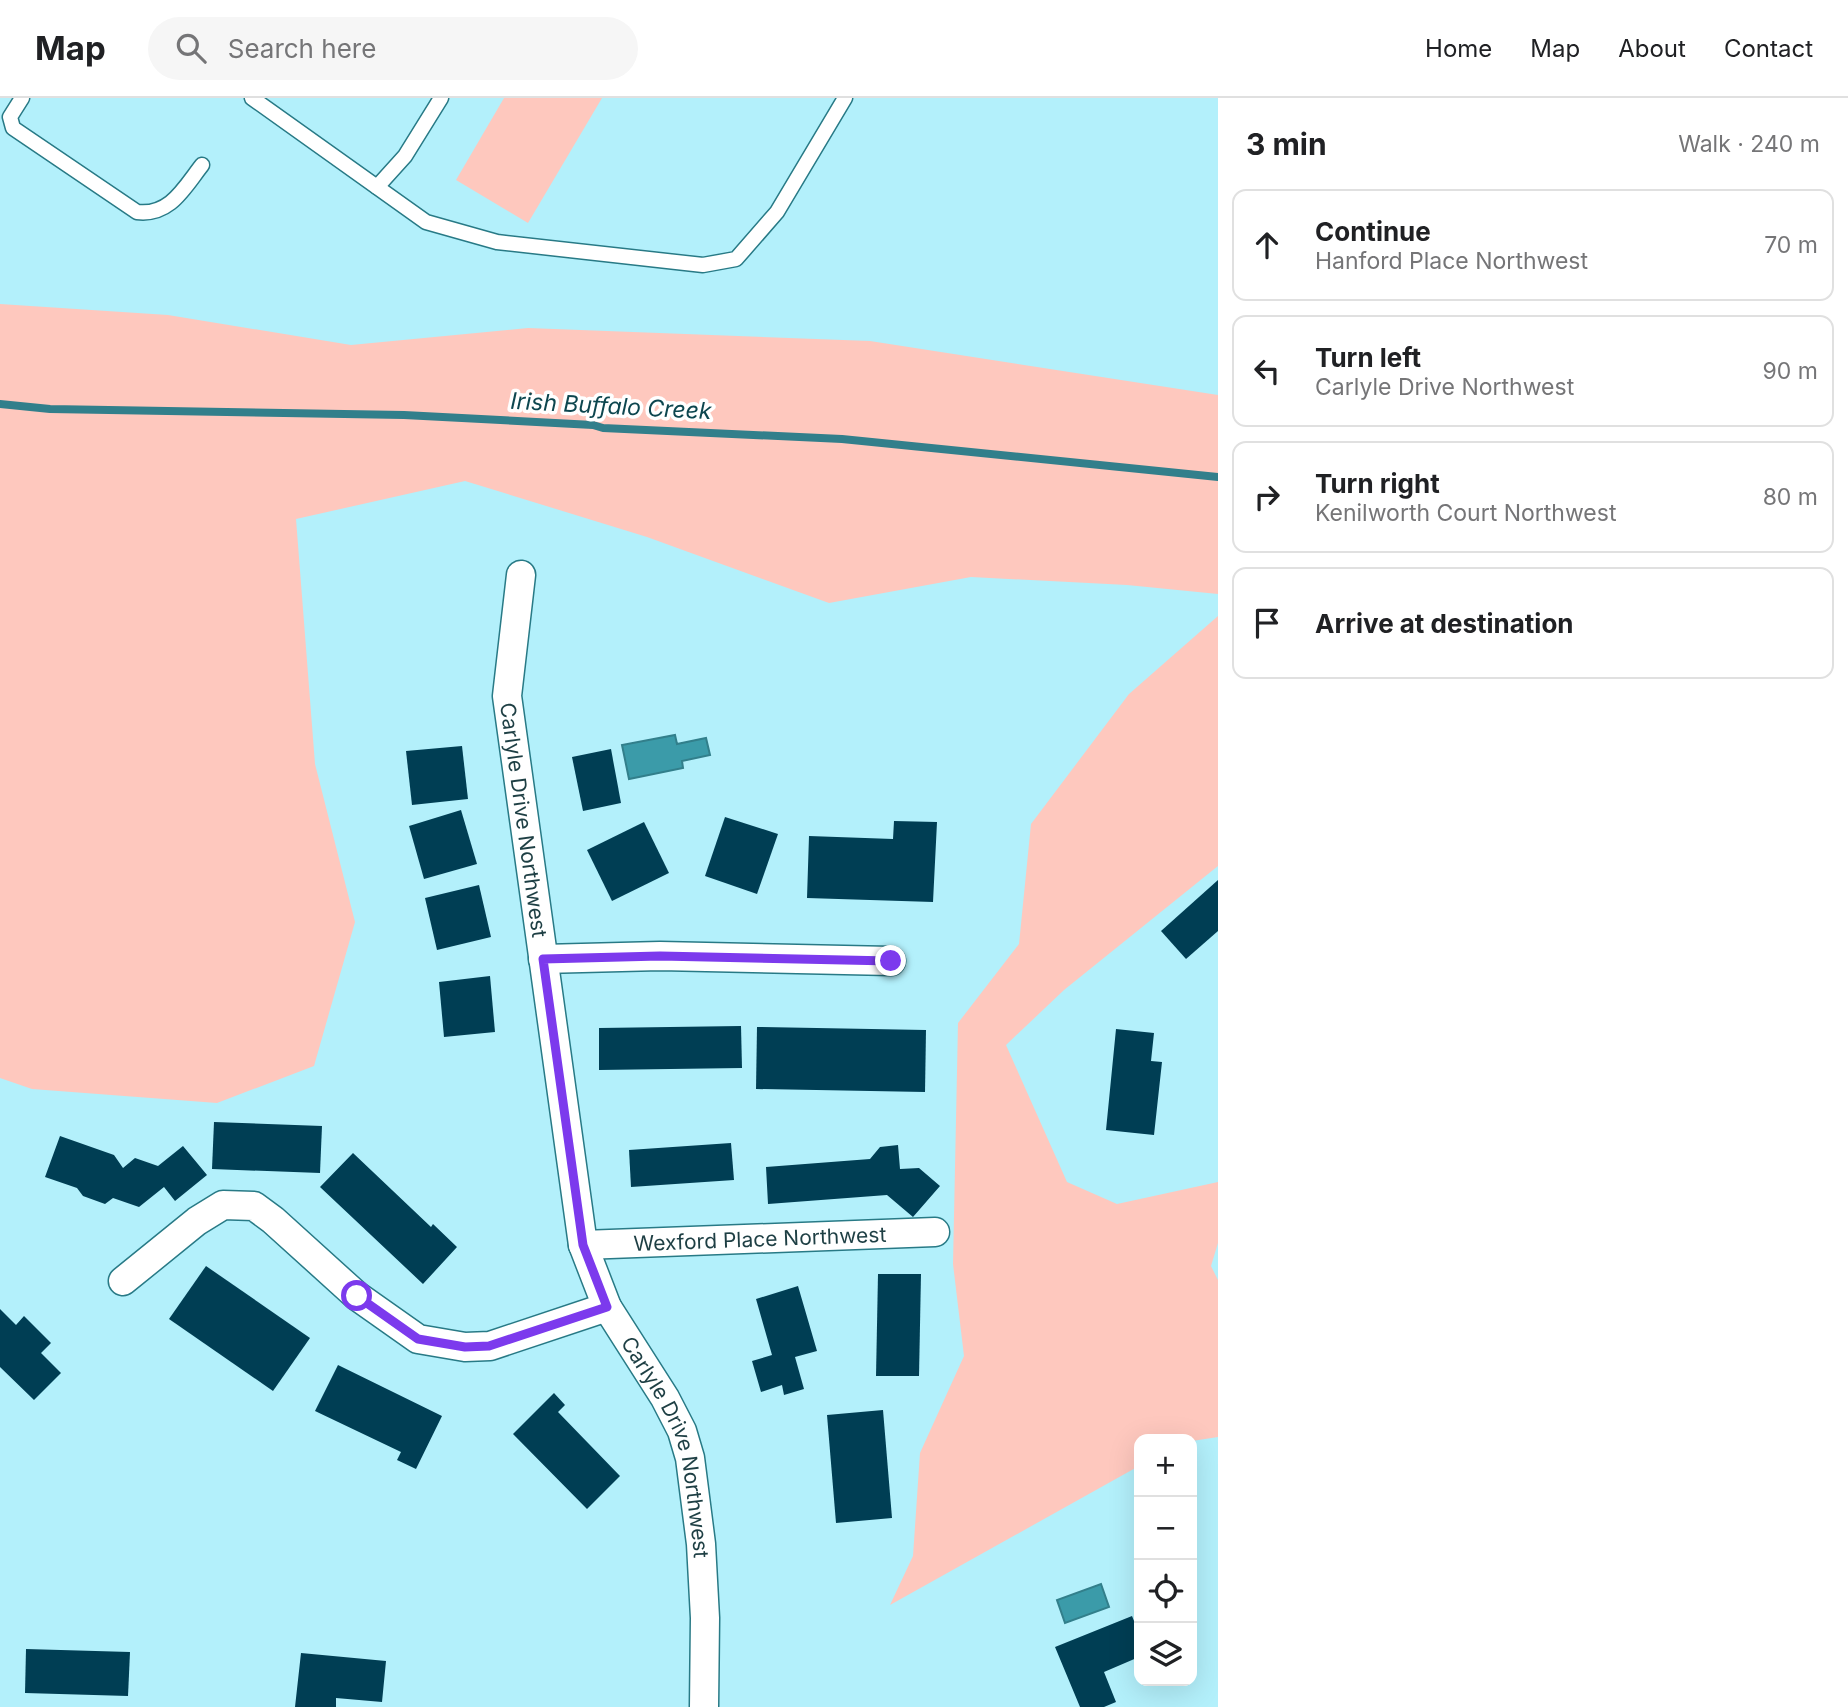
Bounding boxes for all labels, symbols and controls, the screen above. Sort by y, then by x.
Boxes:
search box [148,17,638,80]
text: Map [35,28,106,68]
icon: search [172,29,210,67]
text: Search here [228,33,376,64]
text: Home [1425,34,1492,63]
text: Map [1530,34,1580,63]
text: About [1618,34,1686,63]
text: Contact [1724,34,1813,63]
text: 3 min [1246,126,1327,162]
text: Walk · 240 m [1678,130,1820,158]
text: Continue [1315,216,1431,247]
icon: ahead [1248,226,1286,264]
text: 70 m [1764,231,1818,259]
text: Hanford Place Northwest [1315,247,1588,275]
text: Turn left [1315,342,1421,373]
icon: left [1248,352,1286,390]
text: 90 m [1763,357,1818,385]
text: Carlyle Drive Northwest [1315,373,1574,401]
water label: Irish Buffalo Creek [510,387,713,425]
text: Turn right [1315,468,1440,499]
icon: right [1248,478,1286,516]
text: 80 m [1763,483,1818,511]
text: Kenilworth Court Northwest [1315,499,1616,527]
icon: arrive [1248,604,1286,642]
text: Arrive at destination [1315,608,1574,639]
street label: Carlyle Drive Northwest [496,701,553,939]
route end [875,945,906,976]
street label: Wexford Place Northwest [633,1221,887,1256]
route start [341,1280,372,1311]
street label: Carlyle Drive Northwest [616,1332,714,1559]
map controls [1134,1434,1197,1686]
button: + [1134,1434,1197,1497]
button: − [1134,1497,1197,1560]
button: locate [1134,1560,1197,1623]
button: layers [1134,1623,1197,1686]

